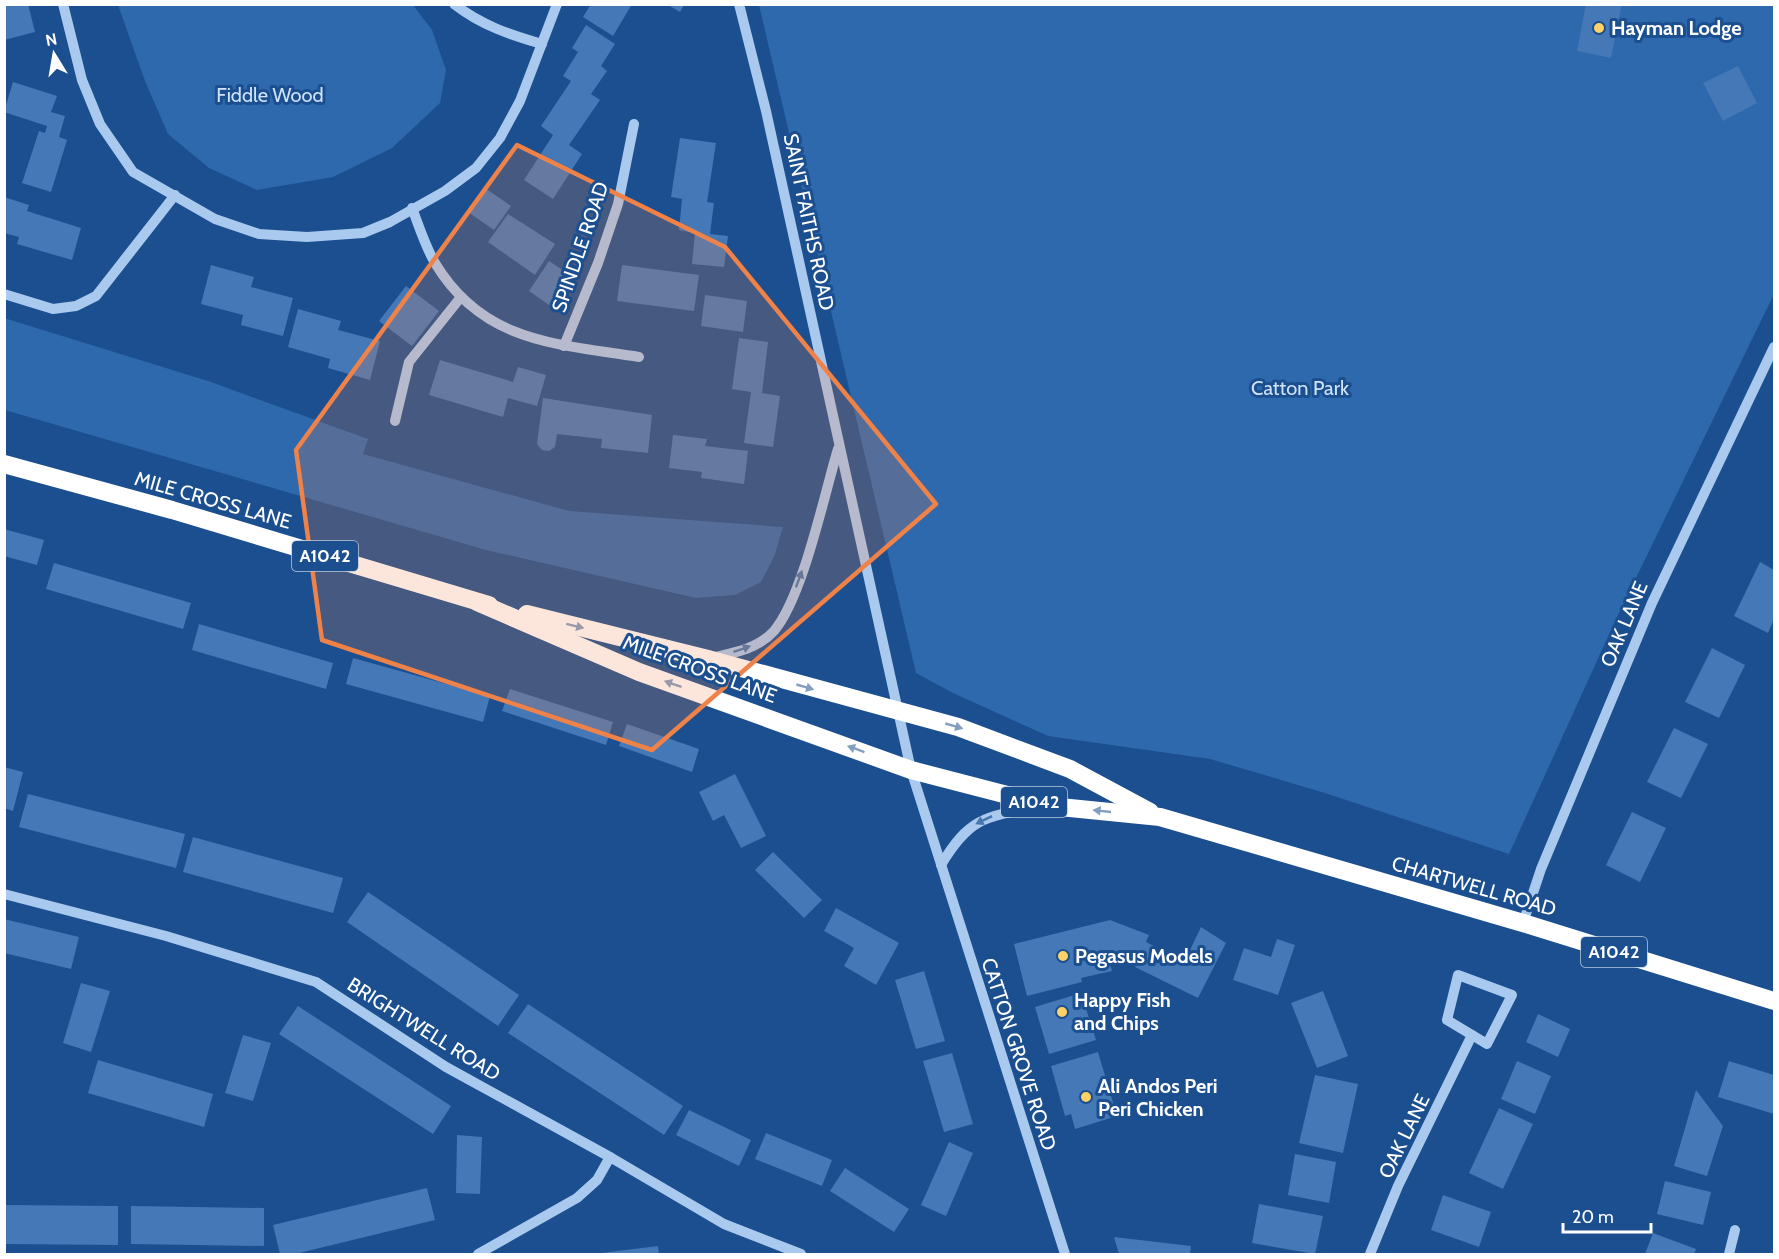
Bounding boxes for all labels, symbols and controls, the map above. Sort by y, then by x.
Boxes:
place label: Hayman Lodge [1611,16,1742,40]
marker: Hayman Lodge [1592,21,1606,35]
north arrow [24,24,84,84]
text: N [44,29,59,50]
park label: Fiddle Wood [216,83,324,107]
street label: SAINT FAITHS ROAD [779,131,839,313]
street label: SPINDLE ROAD [546,179,614,315]
park label: Catton Park [1251,376,1349,400]
street label: MILE CROSS LANE [132,466,294,534]
road number: A1042 [292,541,358,571]
one-way arrow [794,570,804,588]
street label: OAK LANE [1595,578,1653,670]
one-way arrow [566,621,584,631]
street label: MILE CROSS LANE [620,630,780,708]
one-way arrow [734,644,752,654]
one-way arrow [663,679,681,689]
one-way arrow [796,683,814,692]
one-way arrow [945,722,963,732]
one-way arrow [847,744,865,754]
road number: A1042 [1001,787,1067,817]
one-way arrow [1092,806,1111,816]
one-way arrow [976,815,993,824]
street label: CHARTWELL ROAD [1389,851,1559,921]
road number: A1042 [1581,937,1647,967]
place label: Pegasus Models [1075,944,1213,968]
marker: Pegasus Models [1056,949,1070,963]
street label: CATTON GROVE ROAD [977,955,1061,1153]
street label: BRIGHTWELL ROAD [343,972,505,1086]
place label: Happy Fish and Chips [1074,988,1171,1035]
marker: Happy Fish and Chips [1055,1005,1069,1019]
place label: Ali Andos Peri Peri Chicken [1098,1074,1218,1121]
marker: Ali Andos Peri Peri Chicken [1079,1090,1093,1104]
street label: OAK LANE [1373,1090,1435,1182]
scale bar [1563,1196,1652,1234]
text: 20 m [1572,1206,1614,1228]

